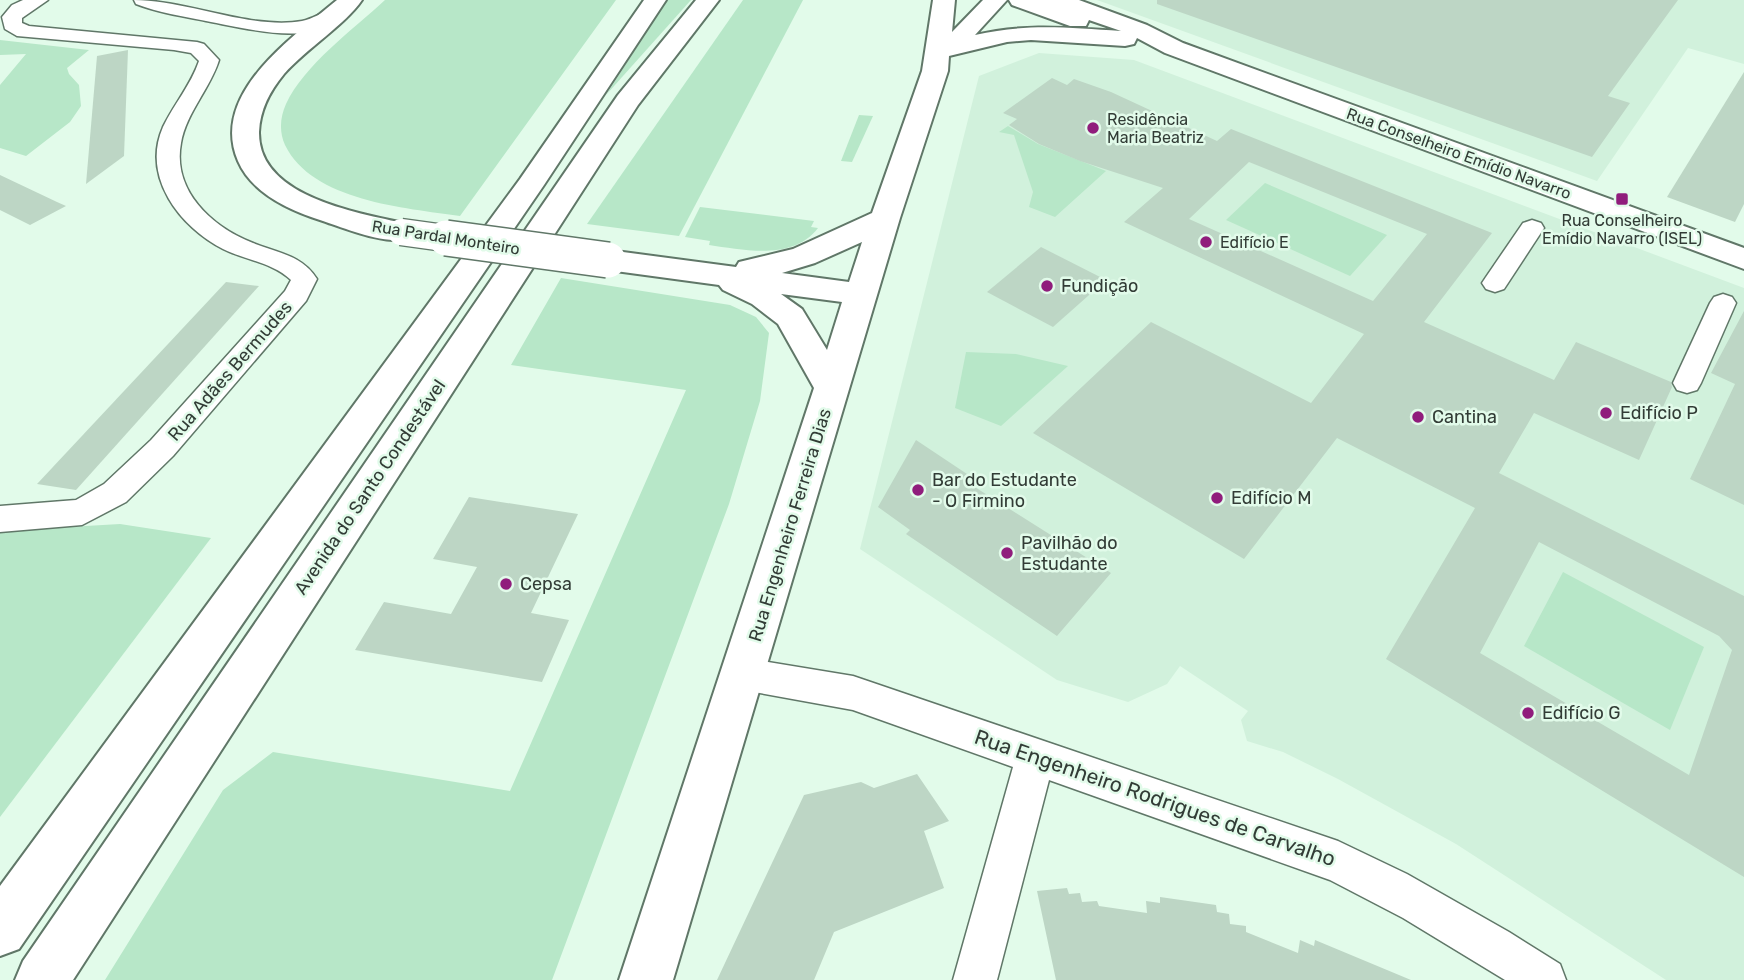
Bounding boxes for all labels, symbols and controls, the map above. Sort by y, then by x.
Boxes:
street label: Rua Conselheiro Emídio Navarro [1344,104,1574,203]
place label: Residência Maria Beatriz [1107,110,1204,147]
marker: Residência Maria Beatriz [1085,120,1101,136]
marker: Rua Conselheiro Emídio Navarro (ISEL) [1614,191,1630,207]
place label: Rua Conselheiro Emídio Navarro (ISEL) [1542,211,1702,248]
street label: Rua Pardal Monteiro [371,216,521,259]
place label: Edifício E [1220,233,1289,252]
marker: Edifício E [1198,234,1214,250]
place label: Fundição [1061,275,1138,297]
marker: Fundição [1039,278,1055,294]
street label: Rua Adães Bermudes [163,296,297,446]
street label: Avenida do Santo Condestável [290,375,450,599]
place label: Edifício P [1620,402,1698,424]
marker: Edifício P [1598,405,1614,421]
street label: Rua Engenheiro Ferreira Dias [744,406,836,644]
place label: Cantina [1432,406,1497,428]
marker: Cantina [1410,409,1426,425]
place label: Bar do Estudante - O Firmino [932,469,1077,512]
marker: Bar do Estudante - O Firmino [910,482,926,498]
place label: Edifício M [1231,487,1312,509]
marker: Edifício M [1209,490,1225,506]
place label: Pavilhão do Estudante [1021,532,1118,575]
marker: Pavilhão do Estudante [999,545,1015,561]
place label: Cepsa [520,573,572,595]
marker: Cepsa [498,576,514,592]
place label: Edifício G [1542,702,1621,724]
marker: Edifício G [1520,705,1536,721]
street label: Rua Engenheiro Rodrigues de Carvalho [971,724,1339,871]

